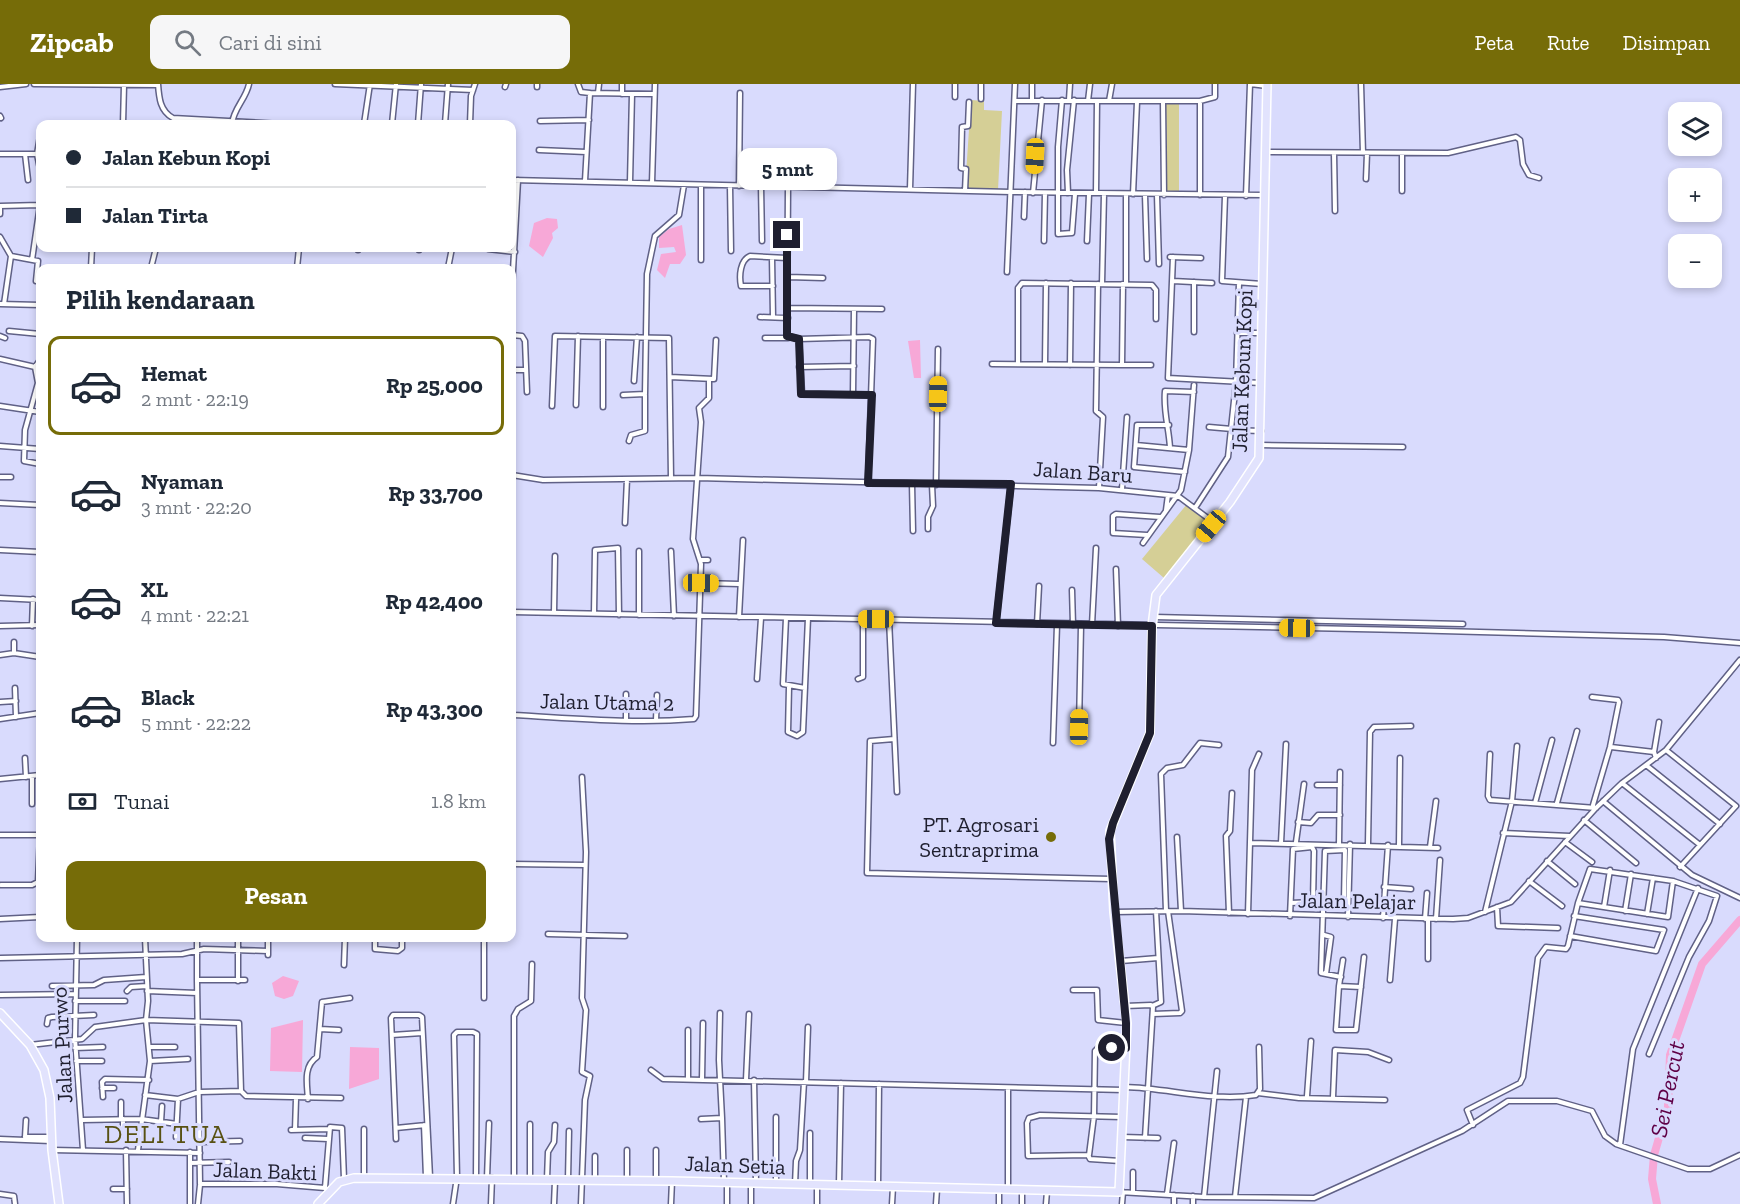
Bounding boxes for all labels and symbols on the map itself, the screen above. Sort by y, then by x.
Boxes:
car [1025,138,1045,174]
callout: 5 mnt [738,148,836,190]
route end [773,221,800,248]
street label: Jalan Kebun Kopi [1226,289,1258,453]
car [929,376,947,412]
street label: Jalan Baru [1032,455,1134,489]
car [1193,506,1229,546]
car [683,574,719,592]
car [858,610,894,628]
car [1279,619,1315,637]
street label: Jalan Utama 2 [540,687,674,717]
car [1070,709,1088,745]
place label: PT. Agrosari Sentraprima [919,811,1039,863]
marker: PT. Agrosari Sentraprima [1044,830,1058,844]
street label: Jalan Pelajar [1298,886,1416,916]
street label: Jalan Purwo [45,986,79,1104]
route start [1098,1034,1125,1061]
water label: Sei Percut [1643,1038,1691,1140]
district label: DELI TUA [104,1118,228,1150]
street label: Jalan Setia [684,1150,786,1180]
street label: Jalan Bakti [213,1156,317,1186]

